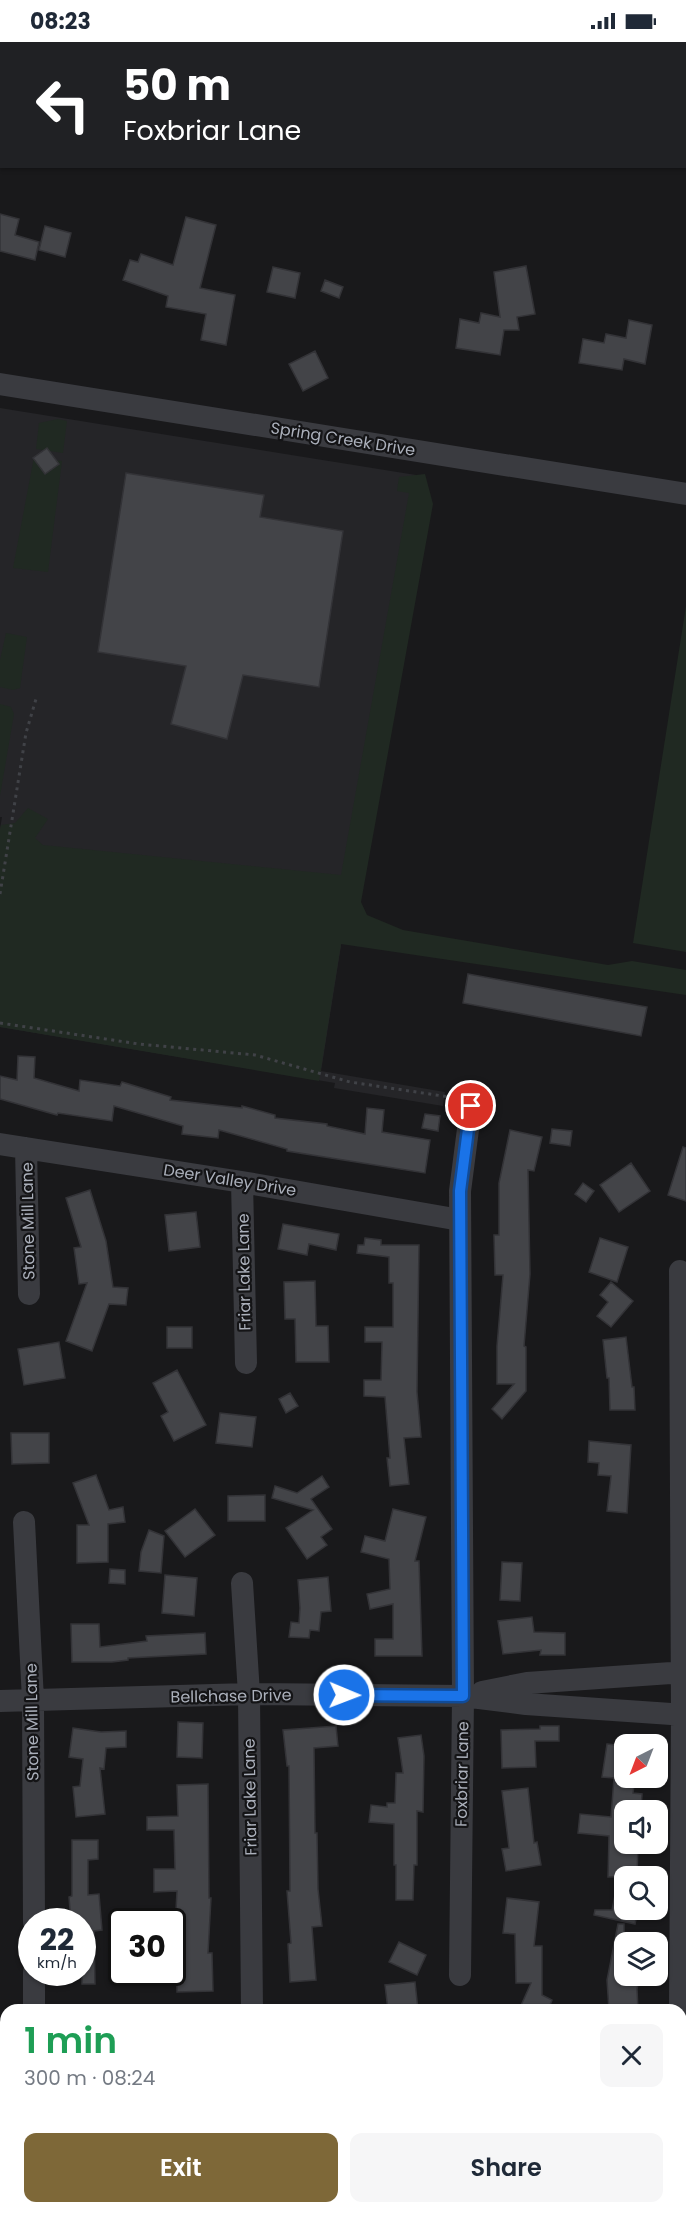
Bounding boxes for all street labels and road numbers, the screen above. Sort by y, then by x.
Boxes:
street label: Spring Creek Drive [269,416,417,462]
street label: Deer Valley Drive [162,1158,298,1202]
street label: Stone Mill Lane [15,1162,41,1280]
street label: Friar Lake Lane [231,1213,257,1331]
street label: Stone Mill Lane [19,1663,45,1781]
street label: Bellchase Drive [170,1683,292,1709]
street label: Foxbriar Lane [450,1721,474,1827]
street label: Friar Lake Lane [237,1738,263,1856]

